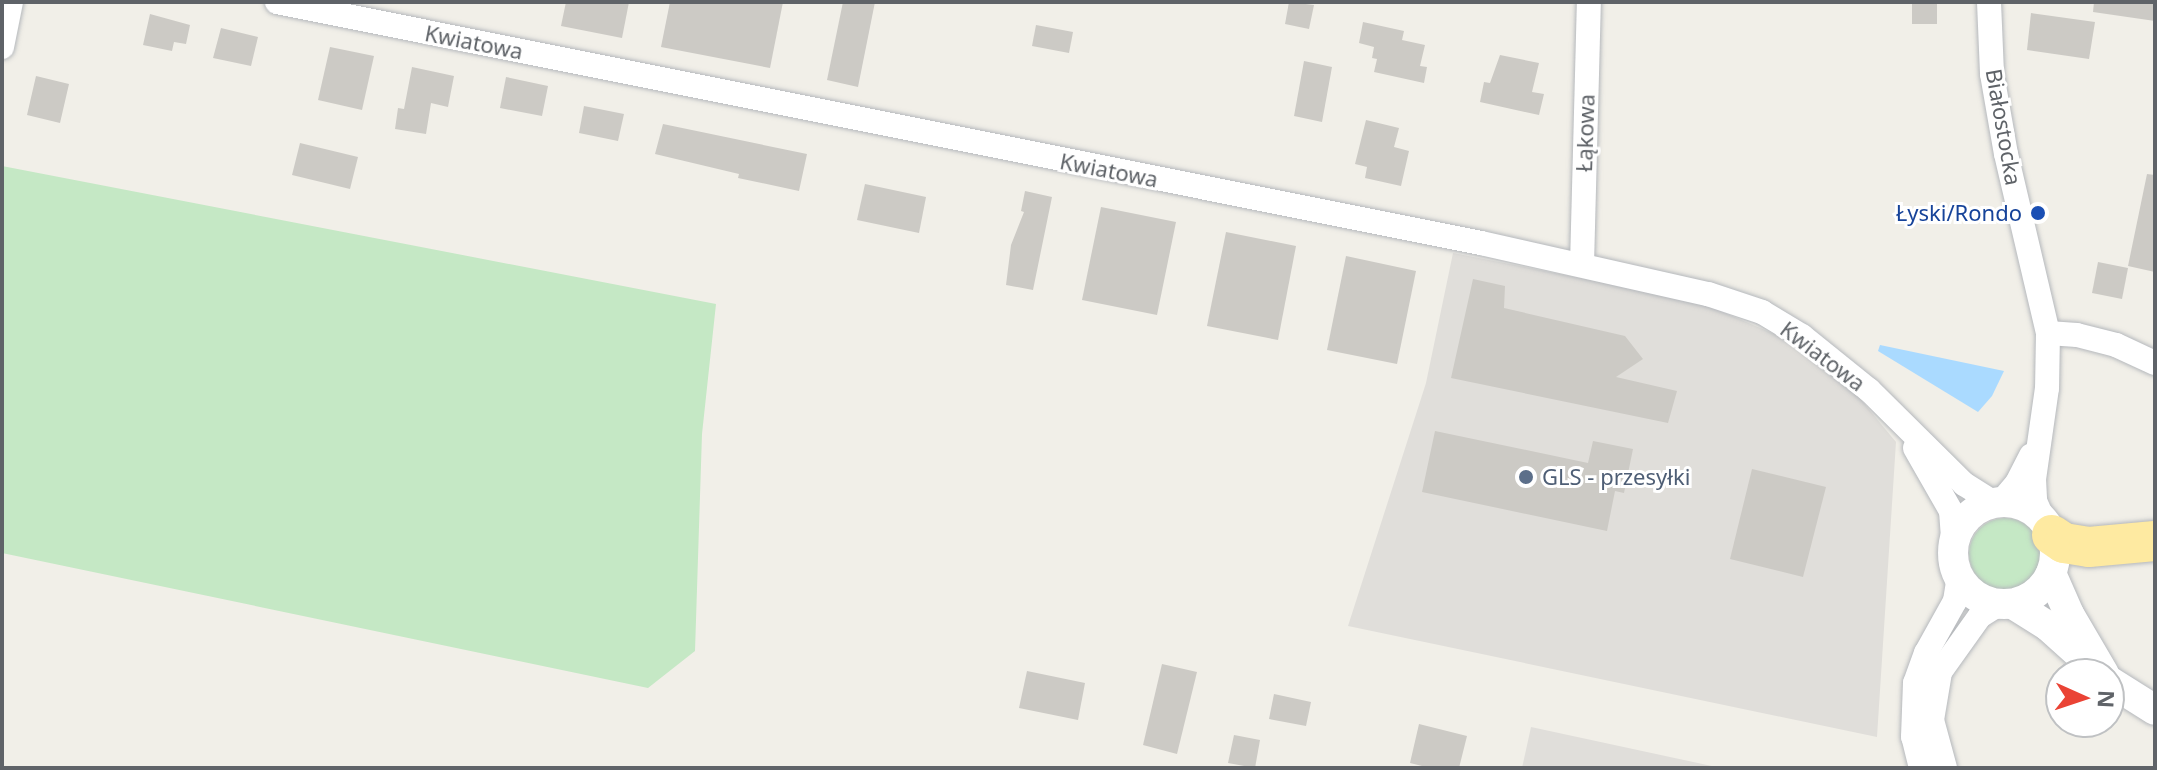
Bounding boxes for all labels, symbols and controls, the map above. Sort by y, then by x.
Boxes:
street label: Kwiatowa [423,20,525,64]
street label: Białostocka [1981,67,2027,187]
street label: Łąkowa [1570,94,1600,172]
street label: Kwiatowa [1058,148,1160,192]
place label: Łyski/Rondo [1896,200,2022,226]
marker: Łyski/Rondo [2029,204,2047,222]
street label: Kwiatowa [1775,316,1871,396]
place label: GLS - przesyłki [1542,464,1690,490]
marker: GLS - przesyłki [1517,468,1535,486]
north arrow [2045,658,2125,738]
text: N [2092,689,2122,709]

